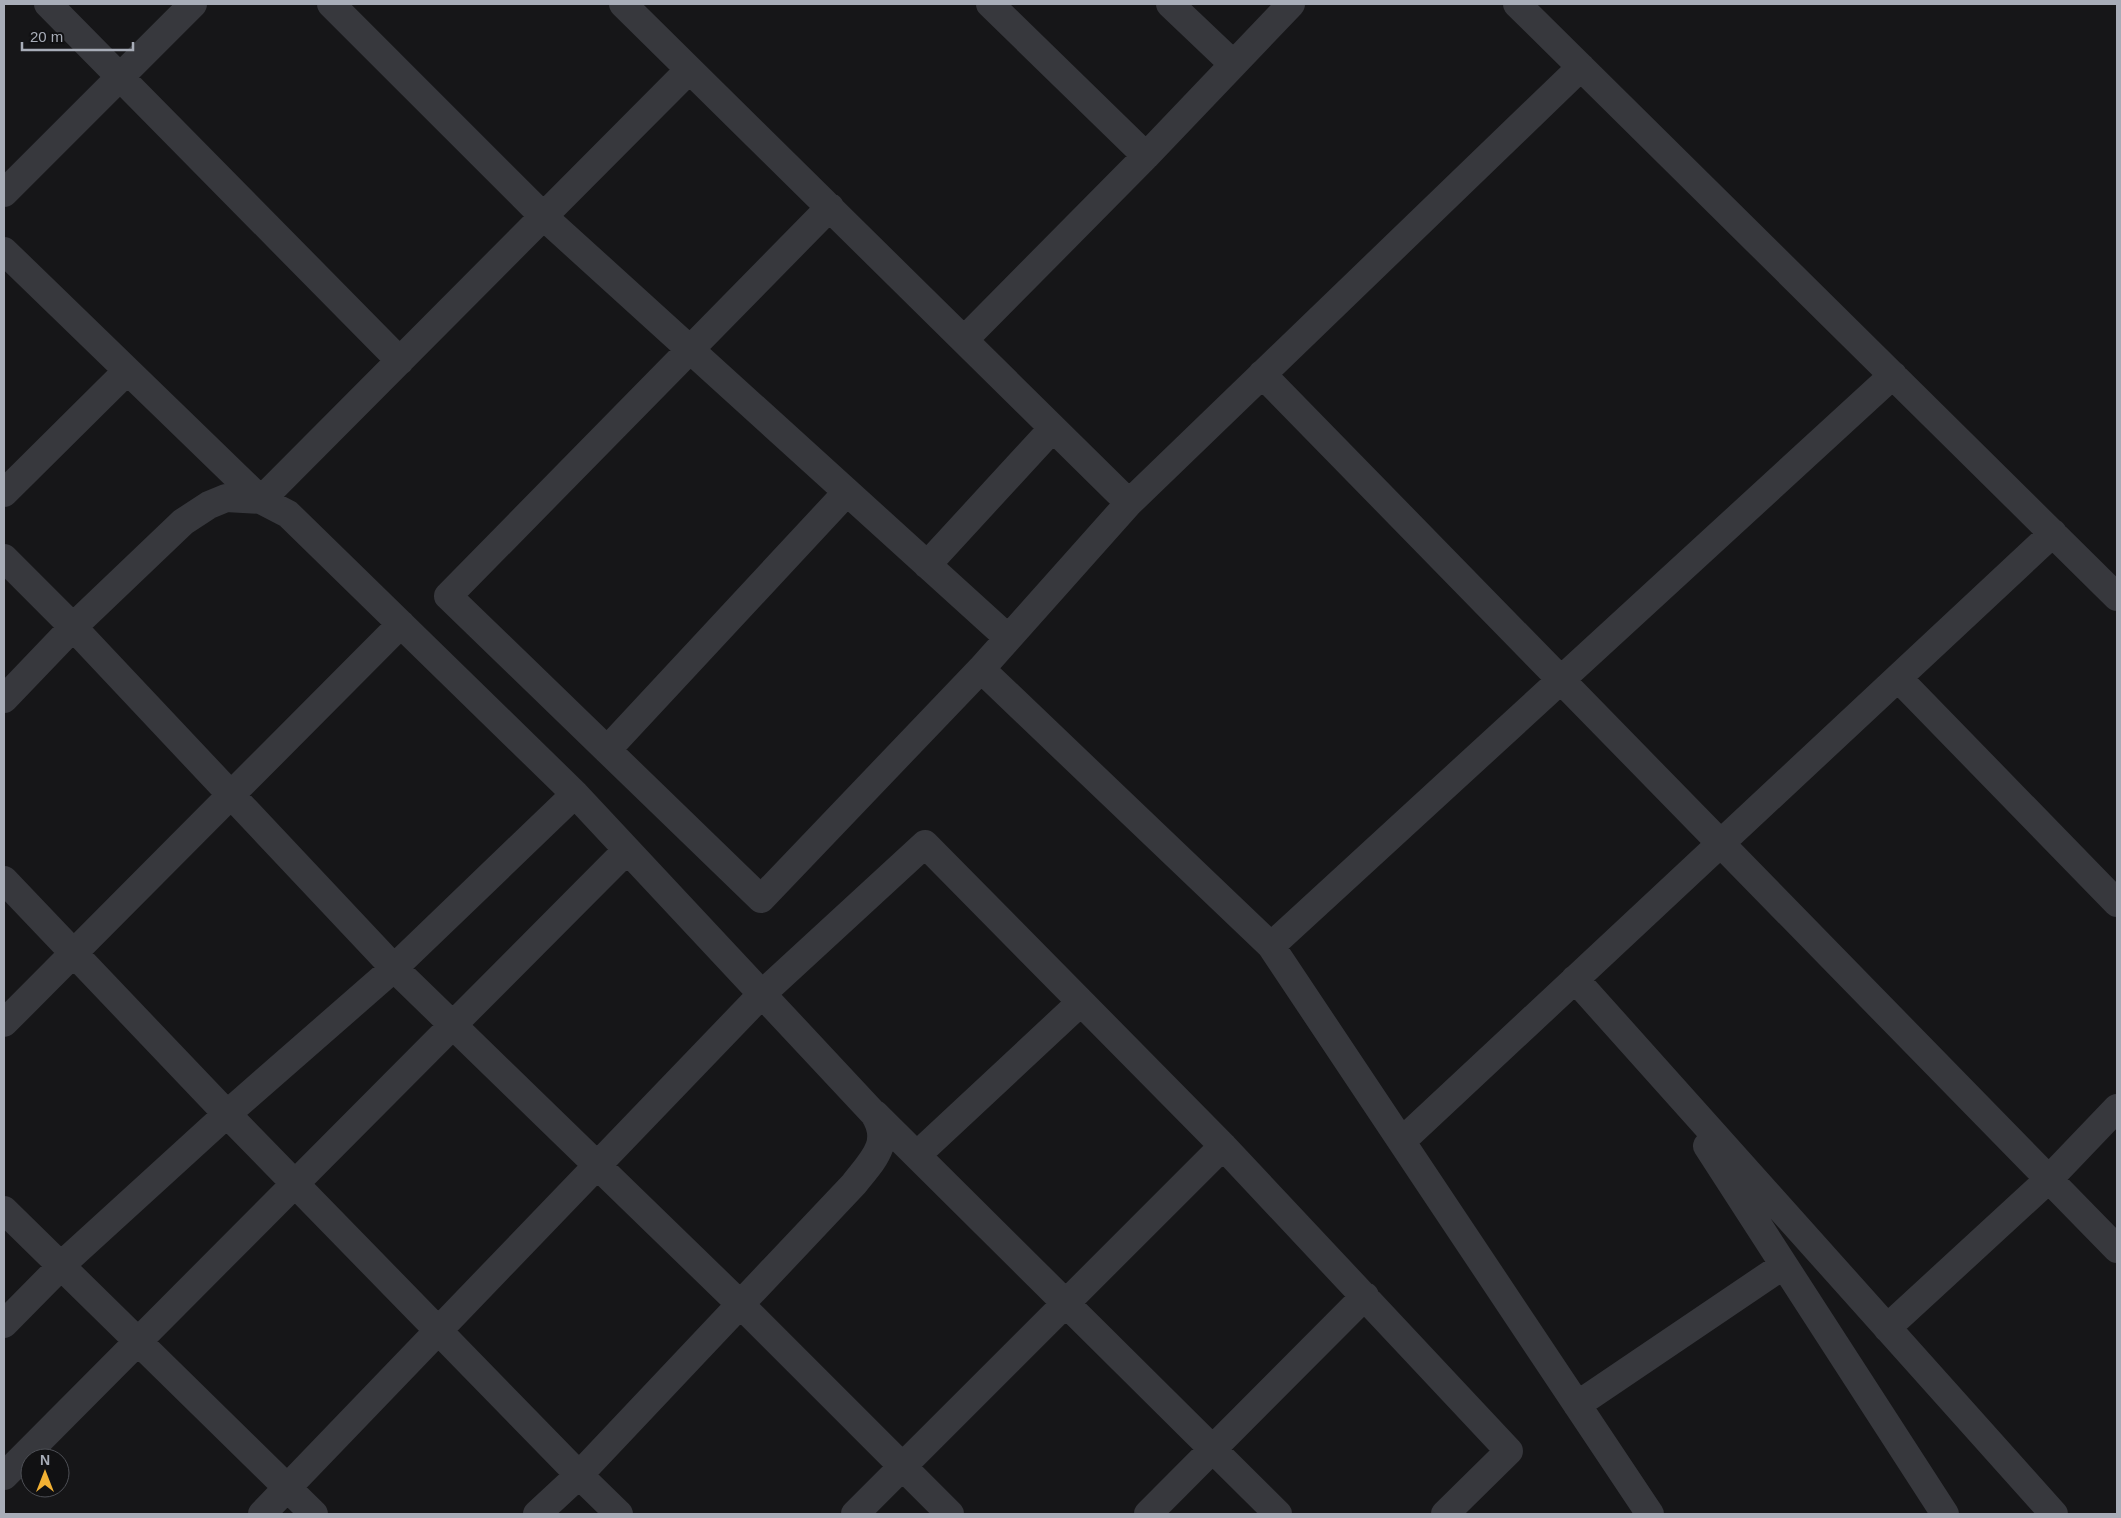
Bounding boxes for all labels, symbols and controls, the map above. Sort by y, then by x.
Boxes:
scale bar [22,20,134,52]
text: 20 m [30,28,63,45]
north arrow [20,1448,70,1498]
text: N [40,1452,50,1468]

